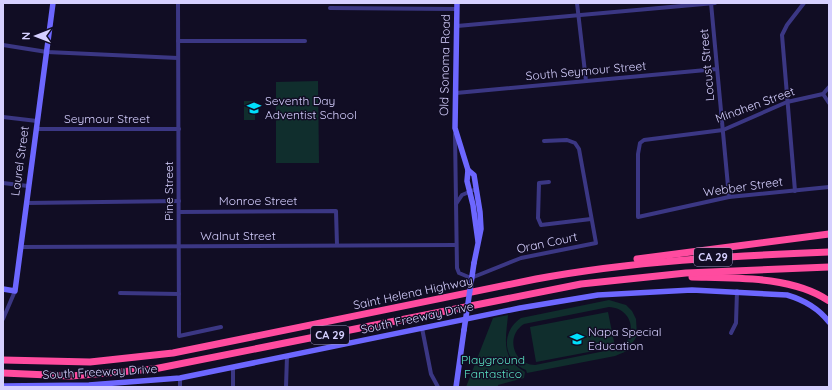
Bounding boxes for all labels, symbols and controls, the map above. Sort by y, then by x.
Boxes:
street label: Old Sonoma Road [436,14,453,116]
north arrow [16,16,56,56]
street label: Locust Street [696,28,717,102]
text: N [19,32,33,40]
street label: South Seymour Street [525,58,647,83]
street label: Minahen Street [713,83,797,126]
place label: Seventh Day Adventist School [265,93,357,122]
school or university icon: Seventh Day Adventist School [246,100,262,116]
street label: Seymour Street [64,111,150,126]
street label: Laurel Street [7,125,32,197]
street label: Pine Street [161,161,176,221]
street label: Webber Street [702,173,784,200]
street label: Monroe Street [219,193,297,208]
street label: Walnut Street [200,228,276,243]
street label: Oran Court [515,229,579,256]
road number: CA 29 [694,248,732,266]
street label: Saint Helena Highway [352,273,474,313]
street label: South Freeway Drive [359,298,475,337]
place label: Napa Special Education [588,324,661,353]
road number: CA 29 [311,326,349,344]
school or university icon: Napa Special Education [569,331,585,347]
park label: Playground Fantastico [461,352,525,381]
street label: South Freeway Drive [42,361,158,382]

